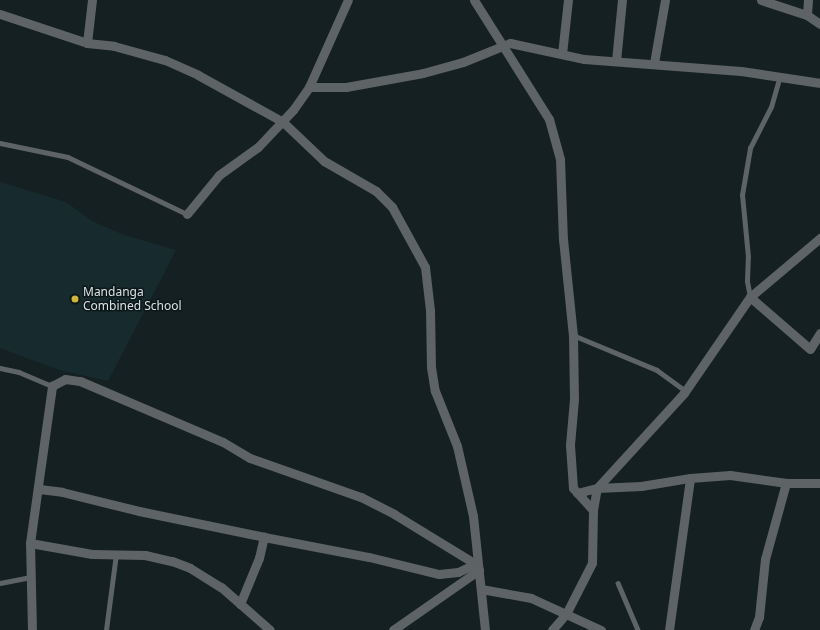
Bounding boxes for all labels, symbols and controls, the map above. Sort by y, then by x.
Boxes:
place label: Mandanga Combined School [83,285,182,313]
marker: Mandanga Combined School [70,294,80,304]

